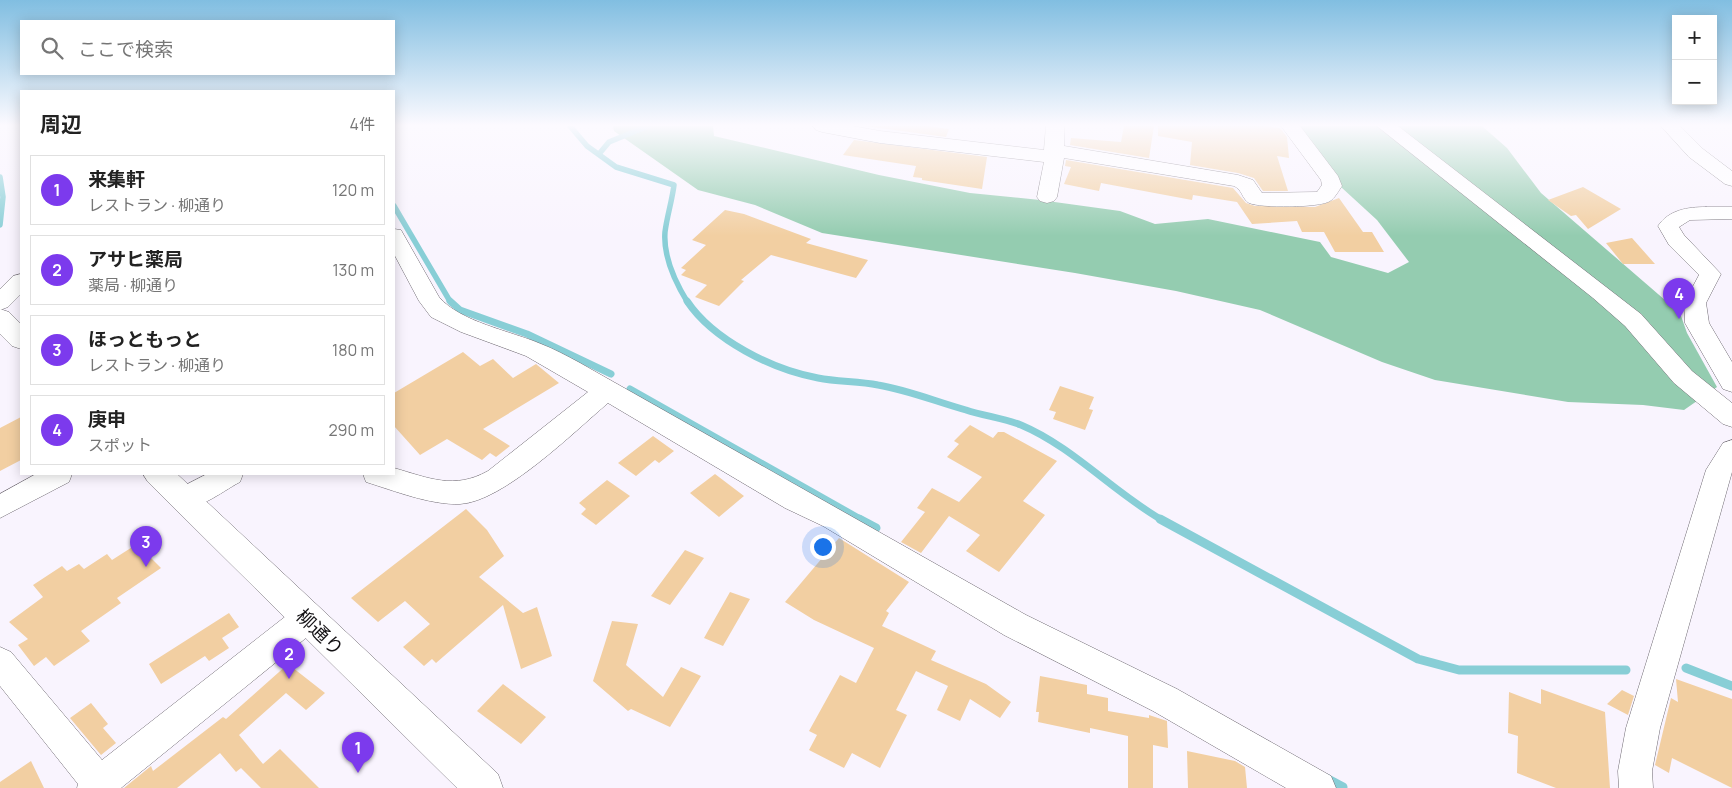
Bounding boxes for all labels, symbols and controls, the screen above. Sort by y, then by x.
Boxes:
map controls [1672,15,1717,105]
button: + [1672,15,1717,60]
search box [20,20,395,75]
icon: search [38,34,66,62]
text: ここで検索 [78,36,173,62]
button: − [1672,60,1717,105]
text: 周辺 [40,110,82,138]
text: 4件 [350,113,375,135]
text: 来集軒 [88,166,145,192]
text: 1 [53,179,61,201]
text: 120 m [332,179,374,201]
text: レストラン · 柳通り [88,194,226,216]
text: アサヒ薬局 [88,246,183,272]
text: 2 [52,259,62,281]
text: 130 m [332,259,374,281]
text: 薬局 · 柳通り [88,274,178,296]
pin: 4 [1663,278,1695,319]
text: ほっともっと [88,326,202,352]
text: 3 [52,339,62,361]
text: 180 m [332,339,374,361]
text: レストラン · 柳通り [88,354,226,376]
text: 庚申 [88,406,126,432]
text: 4 [52,419,62,441]
text: 290 m [328,419,374,441]
text: スポット [88,434,152,456]
pin: 3 [130,526,162,567]
your location [810,534,836,560]
street label: 柳通り [290,603,350,661]
pin: 2 [273,638,305,679]
pin: 1 [342,732,374,773]

